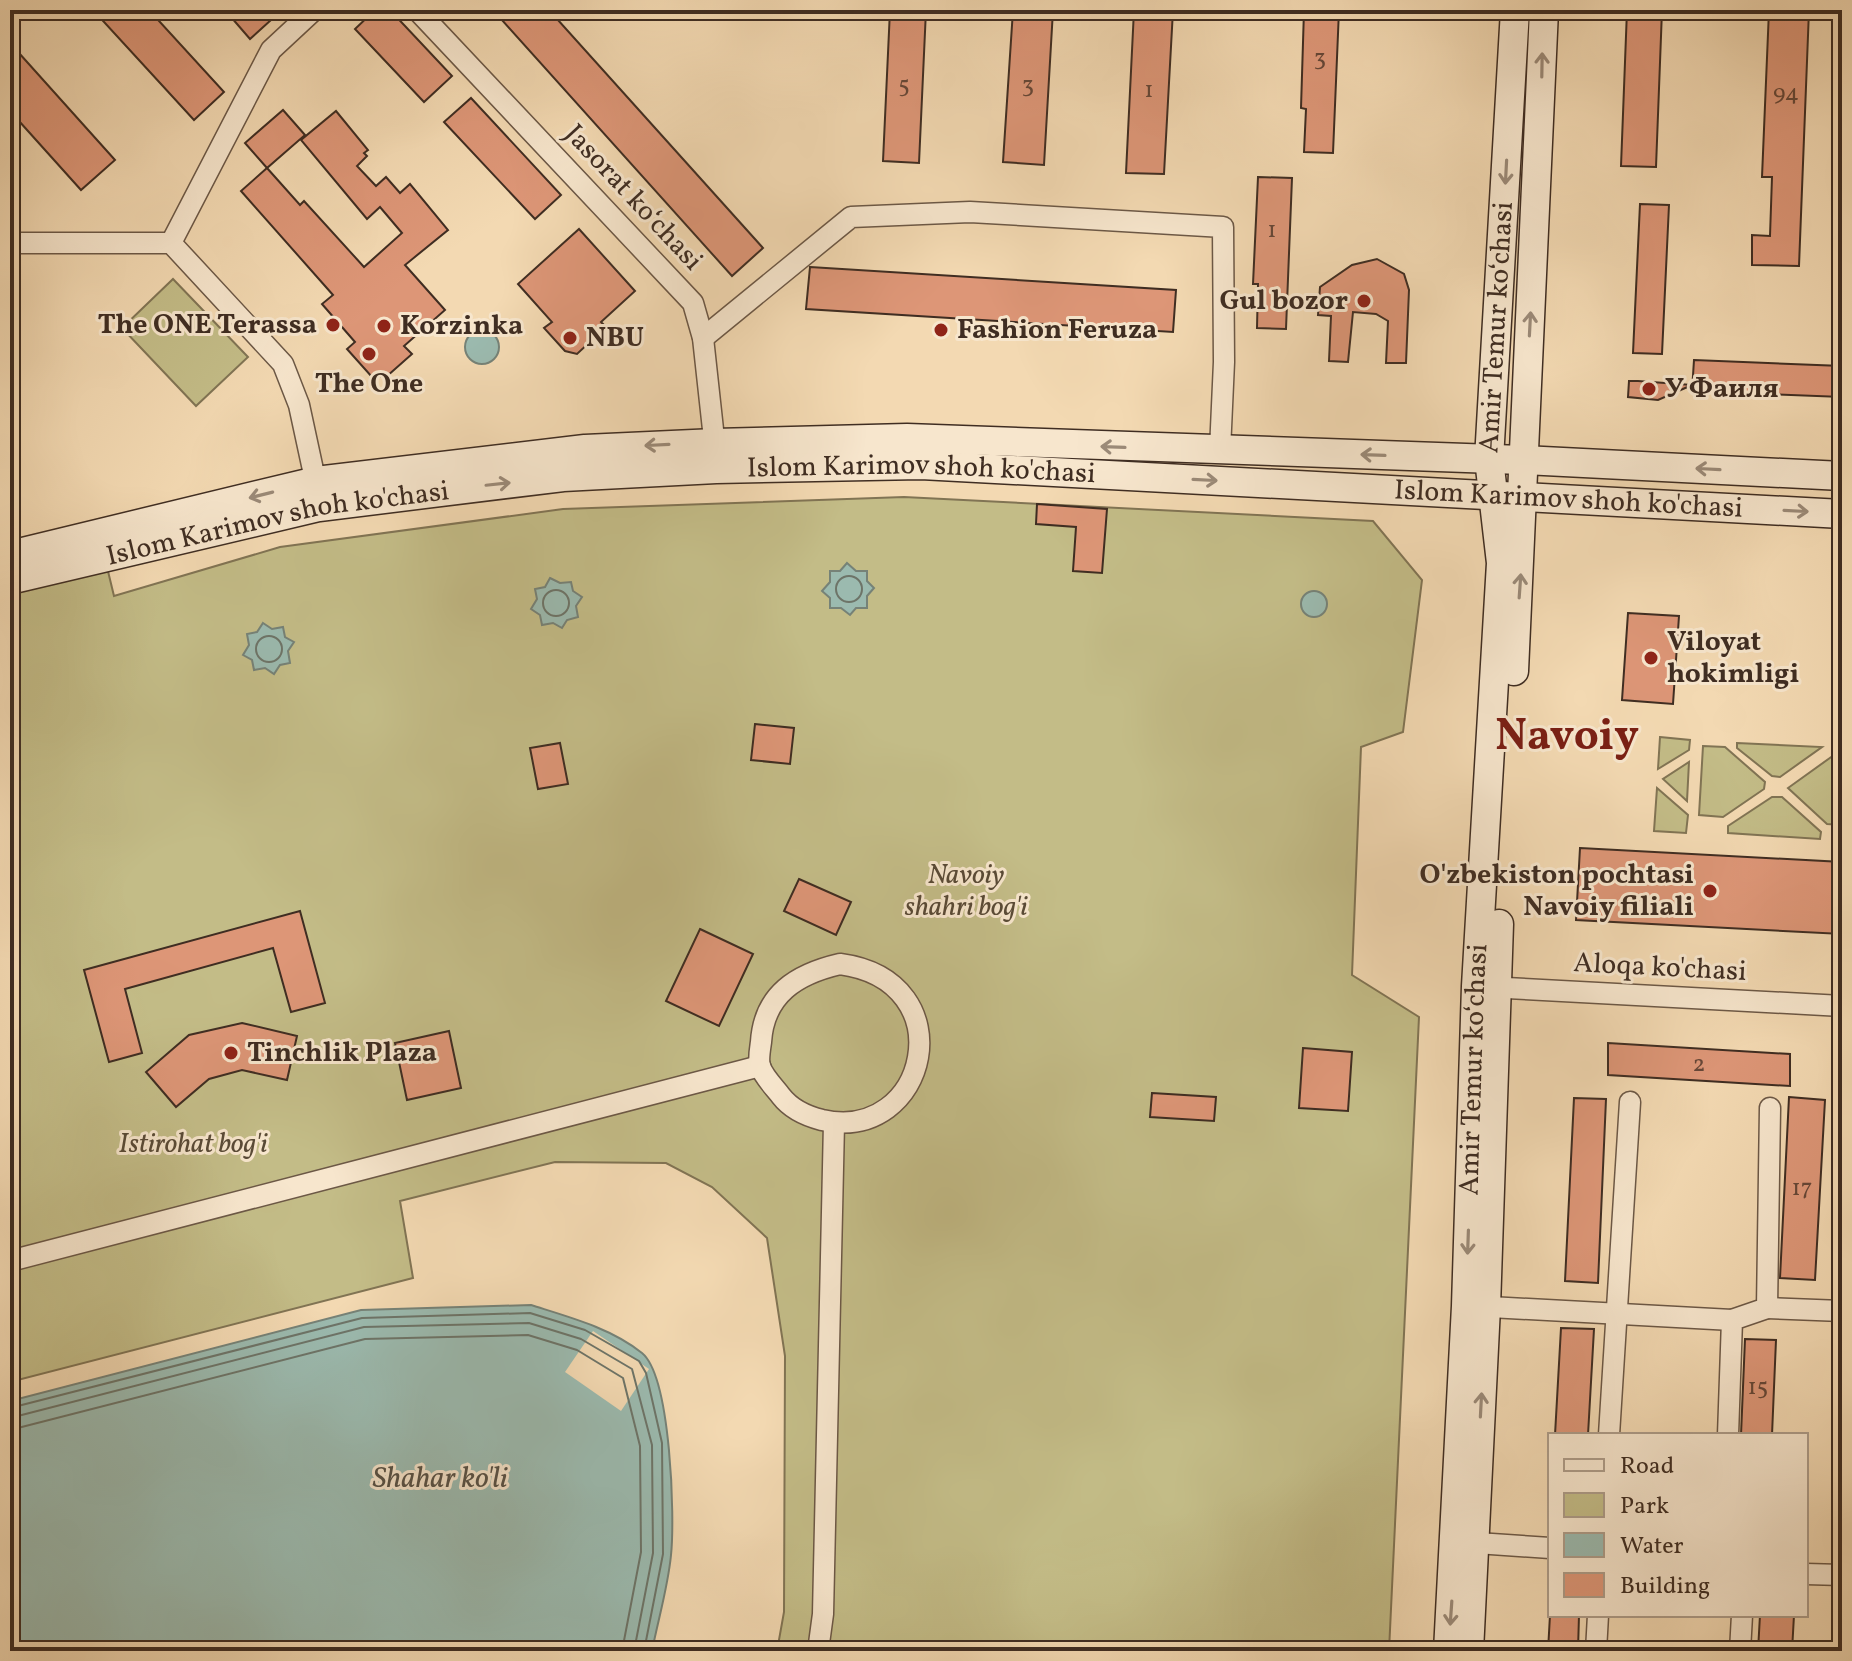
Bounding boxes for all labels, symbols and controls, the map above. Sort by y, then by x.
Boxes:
house number: 3 [1314,42,1326,76]
one-way arrow [1535,52,1550,79]
house number: 5 [898,69,910,103]
house number: 3 [1022,69,1034,103]
house number: 1 [1144,74,1154,108]
house number: 94 [1773,77,1799,111]
street label: Jasorat ko‘chasi [555,116,711,280]
one-way arrow [1498,158,1513,185]
street label: Amir Temur ko‘chasi [1470,200,1523,454]
house number: 1 [1267,214,1277,248]
place label: Gul bozor [1220,282,1348,321]
marker: Gul bozor [1355,292,1373,310]
place label: The ONE Terassa [98,306,317,345]
place label: Korzinka [400,307,523,346]
place label: Fashion Feruza [957,311,1157,350]
one-way arrow [1522,311,1537,338]
marker: The ONE Terassa [324,316,342,334]
marker: Korzinka [375,317,393,335]
place label: NBU [586,319,644,358]
marker: Fashion Feruza [932,321,950,339]
marker: NBU [561,329,579,347]
marker: The One [360,345,378,363]
place label: The One [315,365,423,404]
place label: У Фаиля [1665,370,1779,409]
marker: У Фаиля [1640,380,1658,398]
one-way arrow [644,438,671,453]
one-way arrow [1100,440,1127,455]
street label: Islom Karimov shoh ko'chasi [747,445,1097,494]
one-way arrow [1360,448,1387,463]
one-way arrow [1695,462,1722,477]
street label: Islom Karimov shoh ko'chasi [1393,471,1744,528]
street label: Islom Karimov shoh ko'chasi [102,472,451,576]
one-way arrow [1191,473,1218,488]
one-way arrow [484,476,511,491]
one-way arrow [249,489,275,504]
one-way arrow [1782,504,1808,519]
one-way arrow [1513,573,1528,600]
place label: Viloyat hokimligi [1667,623,1799,694]
marker: Viloyat hokimligi [1642,649,1660,667]
district label: Navoiy [1495,707,1639,768]
park label: Navoiy shahri bog'i [905,856,1028,927]
place label: O'zbekiston pochtasi Navoiy filiali [1420,856,1694,927]
marker: O'zbekiston pochtasi Navoiy filiali [1701,882,1719,900]
street label: Amir Temur ko‘chasi [1450,943,1498,1196]
street label: Aloqa ko'chasi [1572,944,1748,992]
place label: Tinchlik Plaza [247,1034,437,1073]
marker: Tinchlik Plaza [222,1044,240,1062]
house number: 2 [1693,1048,1705,1082]
park label: Istirohat bog'i [119,1125,269,1164]
house number: 17 [1792,1172,1812,1206]
one-way arrow [1460,1228,1475,1255]
house number: 15 [1748,1371,1768,1405]
one-way arrow [1474,1392,1489,1419]
legend [1548,1433,1808,1617]
text: Road [1620,1450,1674,1484]
water label: Shahar ko'li [373,1458,508,1500]
text: Park [1620,1490,1669,1524]
text: Water [1620,1530,1684,1564]
text: Building [1620,1570,1710,1604]
one-way arrow [1443,1599,1458,1626]

